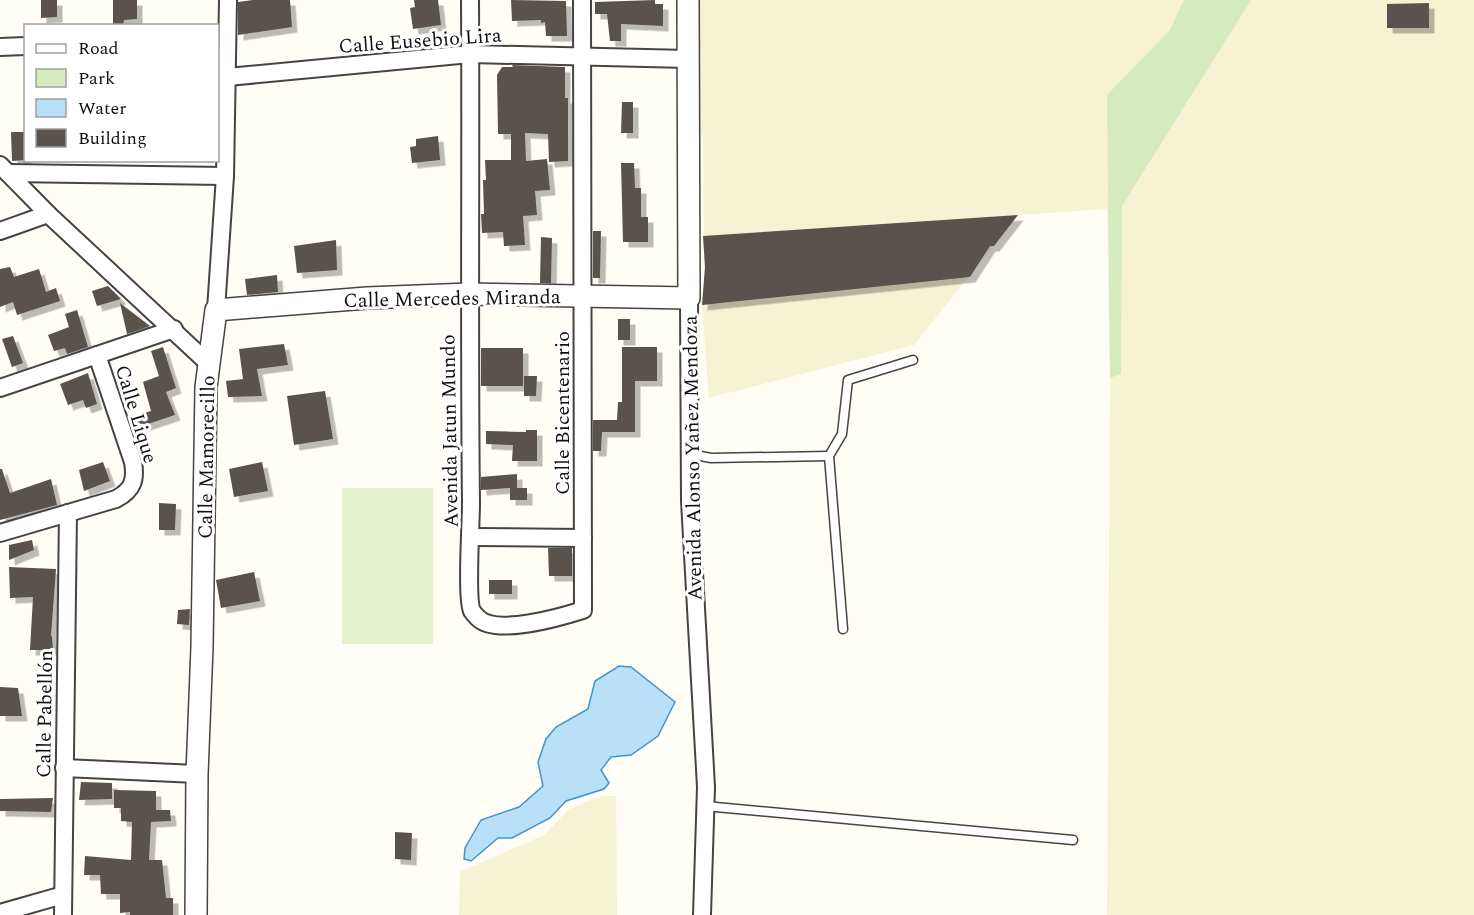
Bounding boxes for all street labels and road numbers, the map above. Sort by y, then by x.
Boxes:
street label: Calle Eusebio Lira [338,20,503,62]
street label: Calle Mercedes Miranda [343,282,561,316]
street label: Avenida Alonso Yañez Mendoza [676,315,710,601]
street label: Calle Bicentenario [548,331,578,495]
street label: Avenida Jatun Mundo [433,334,467,528]
street label: Calle Lique [107,361,165,467]
street label: Calle Mamorecillo [191,375,223,539]
street label: Calle Pabellón [29,650,61,778]

